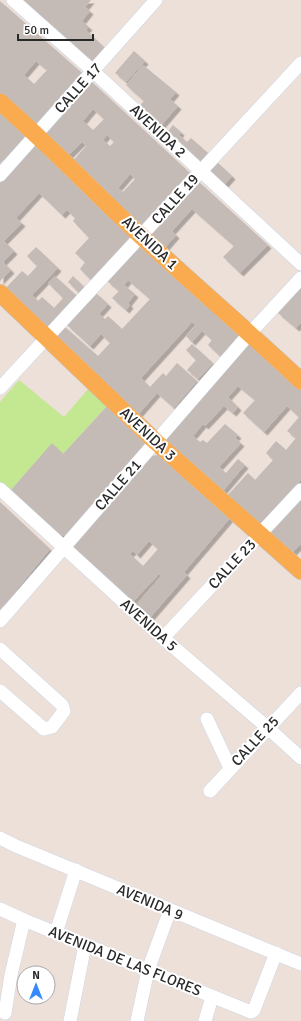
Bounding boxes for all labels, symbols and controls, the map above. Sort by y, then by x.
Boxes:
scale bar [18,16,93,42]
text: 50 m [24,23,49,38]
street label: CALLE 17 [51,59,105,117]
street label: AVENIDA 2 [126,100,190,162]
street label: CALLE 19 [148,170,202,228]
street label: AVENIDA 1 [118,212,182,274]
street label: AVENIDA 3 [116,403,180,465]
street label: CALLE 21 [91,456,145,514]
street label: CALLE 23 [204,535,260,593]
street label: AVENIDA 5 [117,595,181,655]
street label: CALLE 25 [227,712,283,770]
street label: AVENIDA 9 [114,880,186,924]
street label: AVENIDA DE LAS FLORES [46,922,204,1000]
north arrow [16,965,56,1005]
text: N [32,969,40,982]

